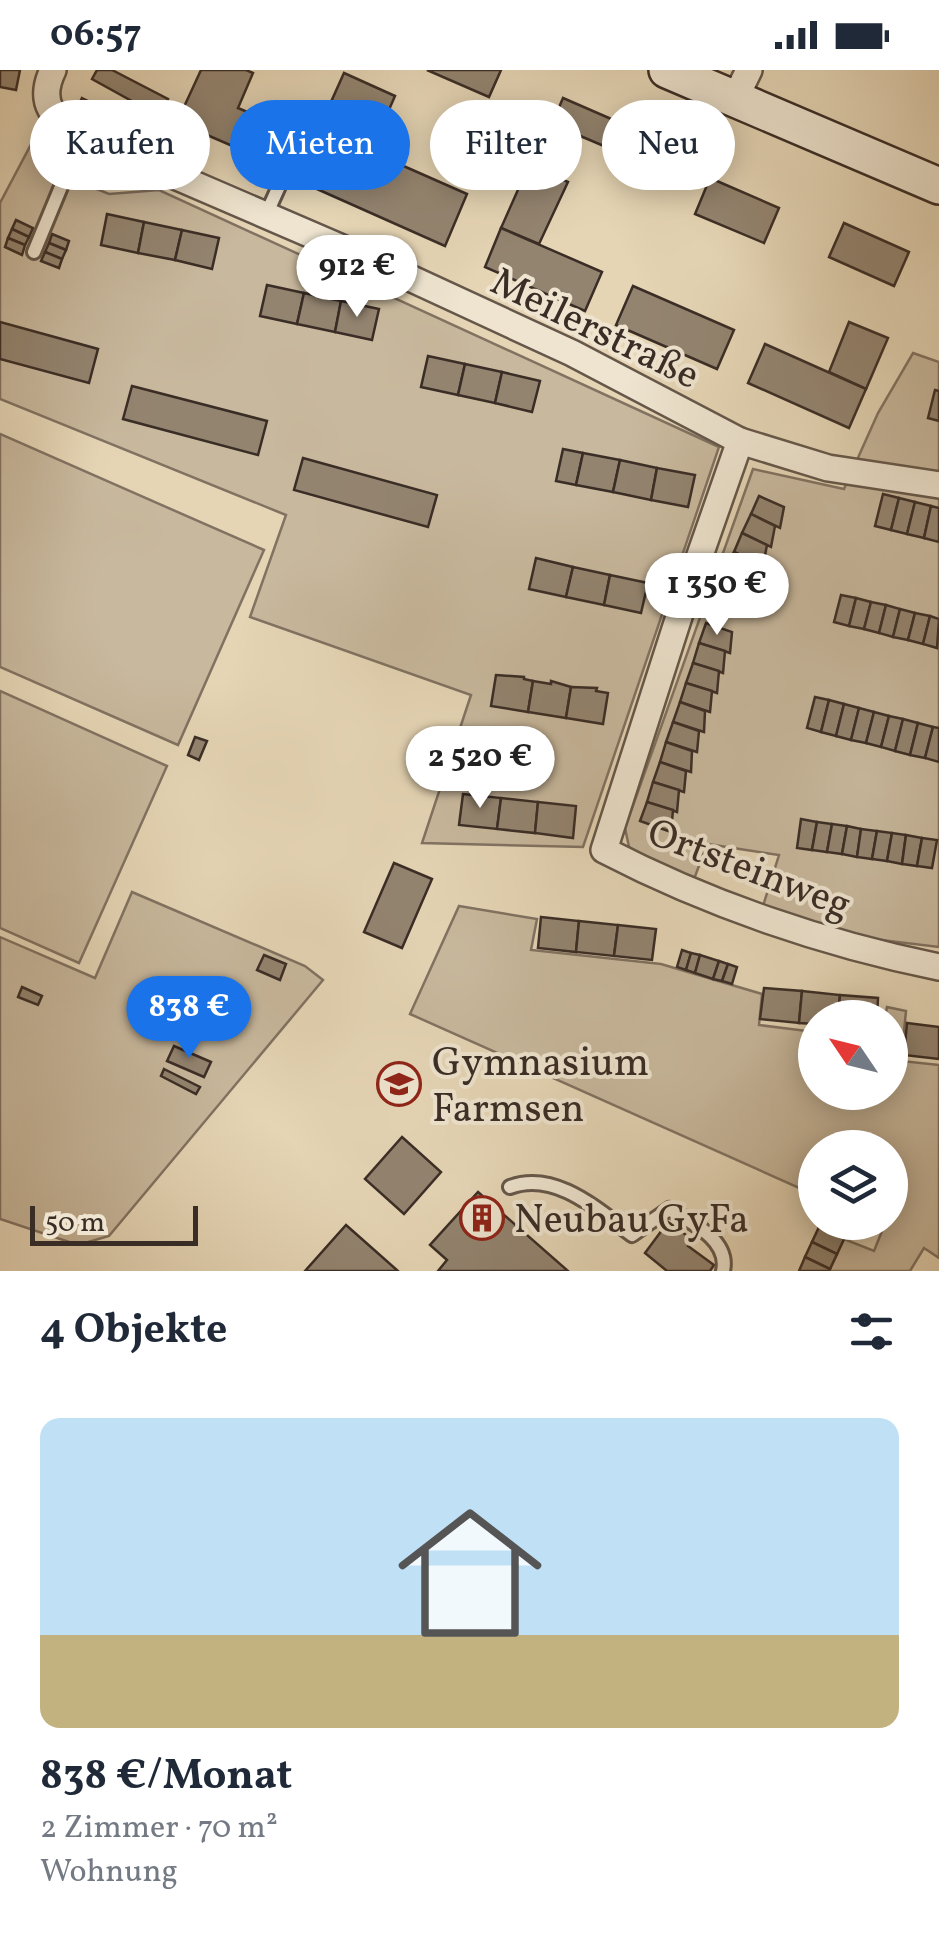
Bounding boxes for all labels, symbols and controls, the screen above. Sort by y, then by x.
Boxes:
text: 06:57 [50,9,142,62]
chip: Kaufen [30,100,210,190]
chip: Mieten [230,100,410,190]
chip: Filter [430,100,582,190]
chip: Neu [602,100,735,190]
pin: 912 € [287,235,427,320]
text: 912 € [318,245,396,289]
street label: Meilerstraße [480,256,708,405]
pin: 1 350 € [625,553,809,638]
text: 1 350 € [667,563,767,607]
pin: 2 520 € [388,726,572,811]
text: 2 520 € [428,736,532,780]
street label: Ortsteinweg [639,806,859,935]
pin: 838 € [119,976,259,1061]
text: 838 € [148,986,230,1030]
north arrow [798,1000,908,1110]
map controls [798,1000,908,1240]
place label: Gymnasium Farmsen [432,1037,649,1139]
school or university icon: Gymnasium Farmsen [376,1061,422,1107]
button: layers [798,1130,908,1240]
place label: Neubau GyFa [514,1194,749,1250]
building icon: Neubau GyFa [459,1195,505,1241]
scale bar [30,1201,198,1246]
text: 50 m [45,1204,105,1243]
text: 4 Objekte [40,1302,227,1361]
icon: filters [844,1304,899,1359]
icon: home [380,1483,560,1663]
text: 838 €/Monat [40,1748,292,1807]
text: 2 Zimmer · 70 m² [40,1807,278,1851]
text: Wohnung [40,1851,178,1895]

